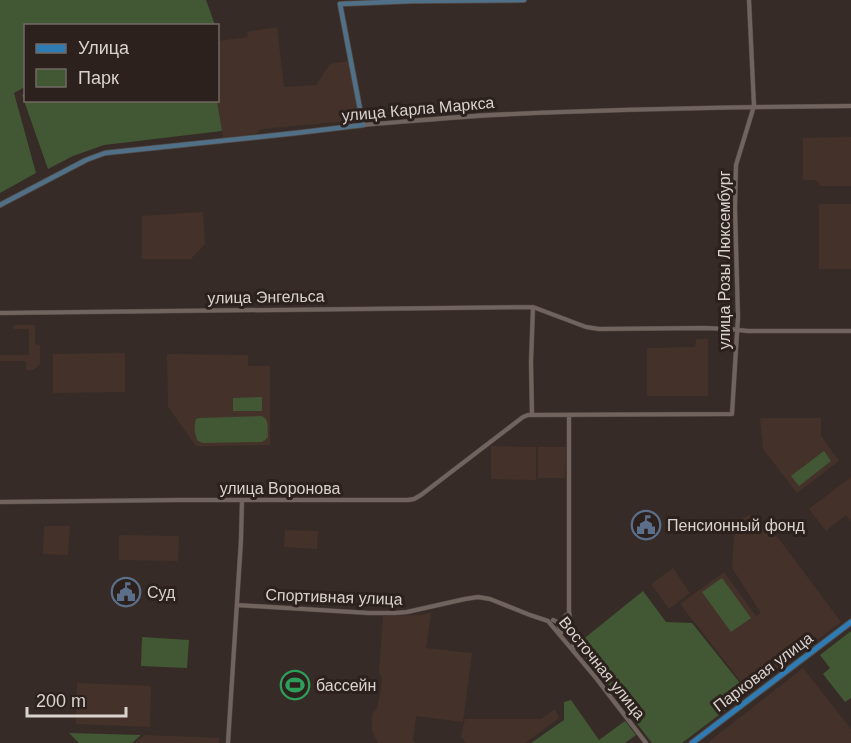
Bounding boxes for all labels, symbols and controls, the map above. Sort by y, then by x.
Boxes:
legend [24,24,219,102]
text: Улица [78,38,130,58]
text: Парк [78,68,119,88]
street label: улица Карла Маркса [341,94,495,124]
street label: улица Розы Люксембург [716,170,733,350]
street label: улица Энгельса [207,287,325,307]
street label: улица Воронова [220,480,340,497]
public building icon: Пенсионный фонд [630,509,662,541]
place label: Пенсионный фонд [667,517,806,534]
public building icon: Суд [110,576,142,608]
place label: Суд [147,584,176,601]
street label: Спортивная улица [265,586,403,608]
street label: Восточная улица [556,614,648,723]
street label: Парковая улица [710,629,816,715]
sports icon: бассейн [279,669,311,701]
place label: бассейн [316,677,376,694]
scale bar [27,680,126,718]
text: 200 m [36,691,86,711]

